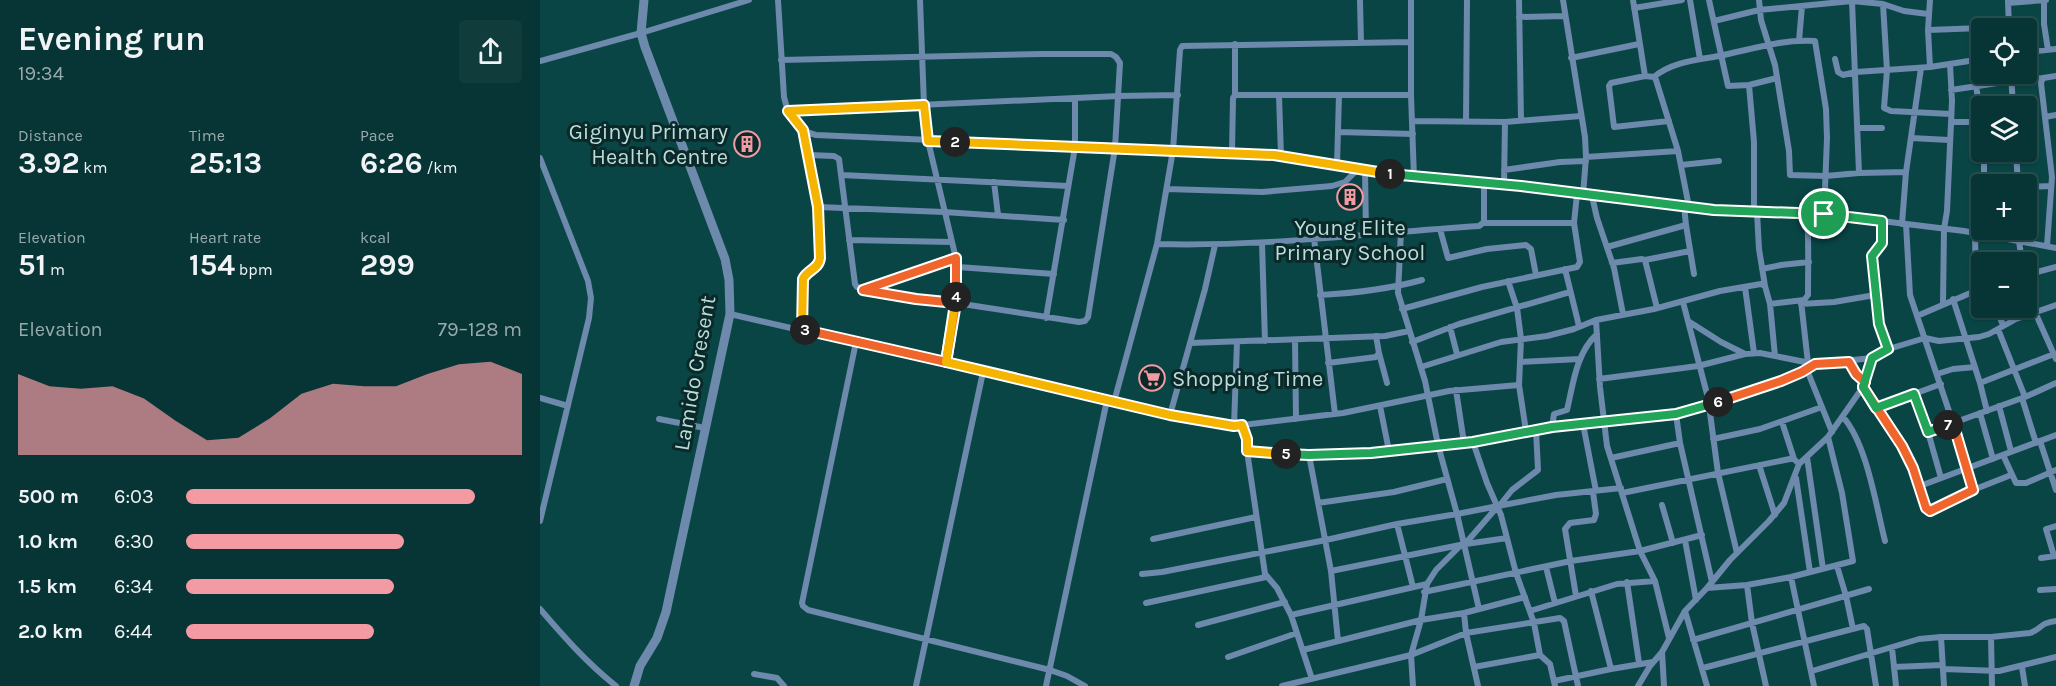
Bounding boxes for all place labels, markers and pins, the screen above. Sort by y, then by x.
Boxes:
place label: Giginyu Primary Health Centre [569,119,728,170]
pin: 2 [940,127,970,157]
building icon: Giginyu Primary Health Centre [732,129,762,159]
pin: 1 [1375,159,1405,189]
building icon: Young Elite Primary School [1335,182,1365,212]
pin [1798,188,1849,239]
place label: Young Elite Primary School [1275,215,1425,266]
pin: 4 [941,282,971,312]
pin: 3 [790,315,820,345]
supermarket icon: Shopping Time [1137,363,1167,393]
place label: Shopping Time [1172,366,1323,392]
pin: 6 [1703,387,1733,417]
pin: 7 [1933,410,1963,440]
pin: 5 [1271,439,1301,469]

